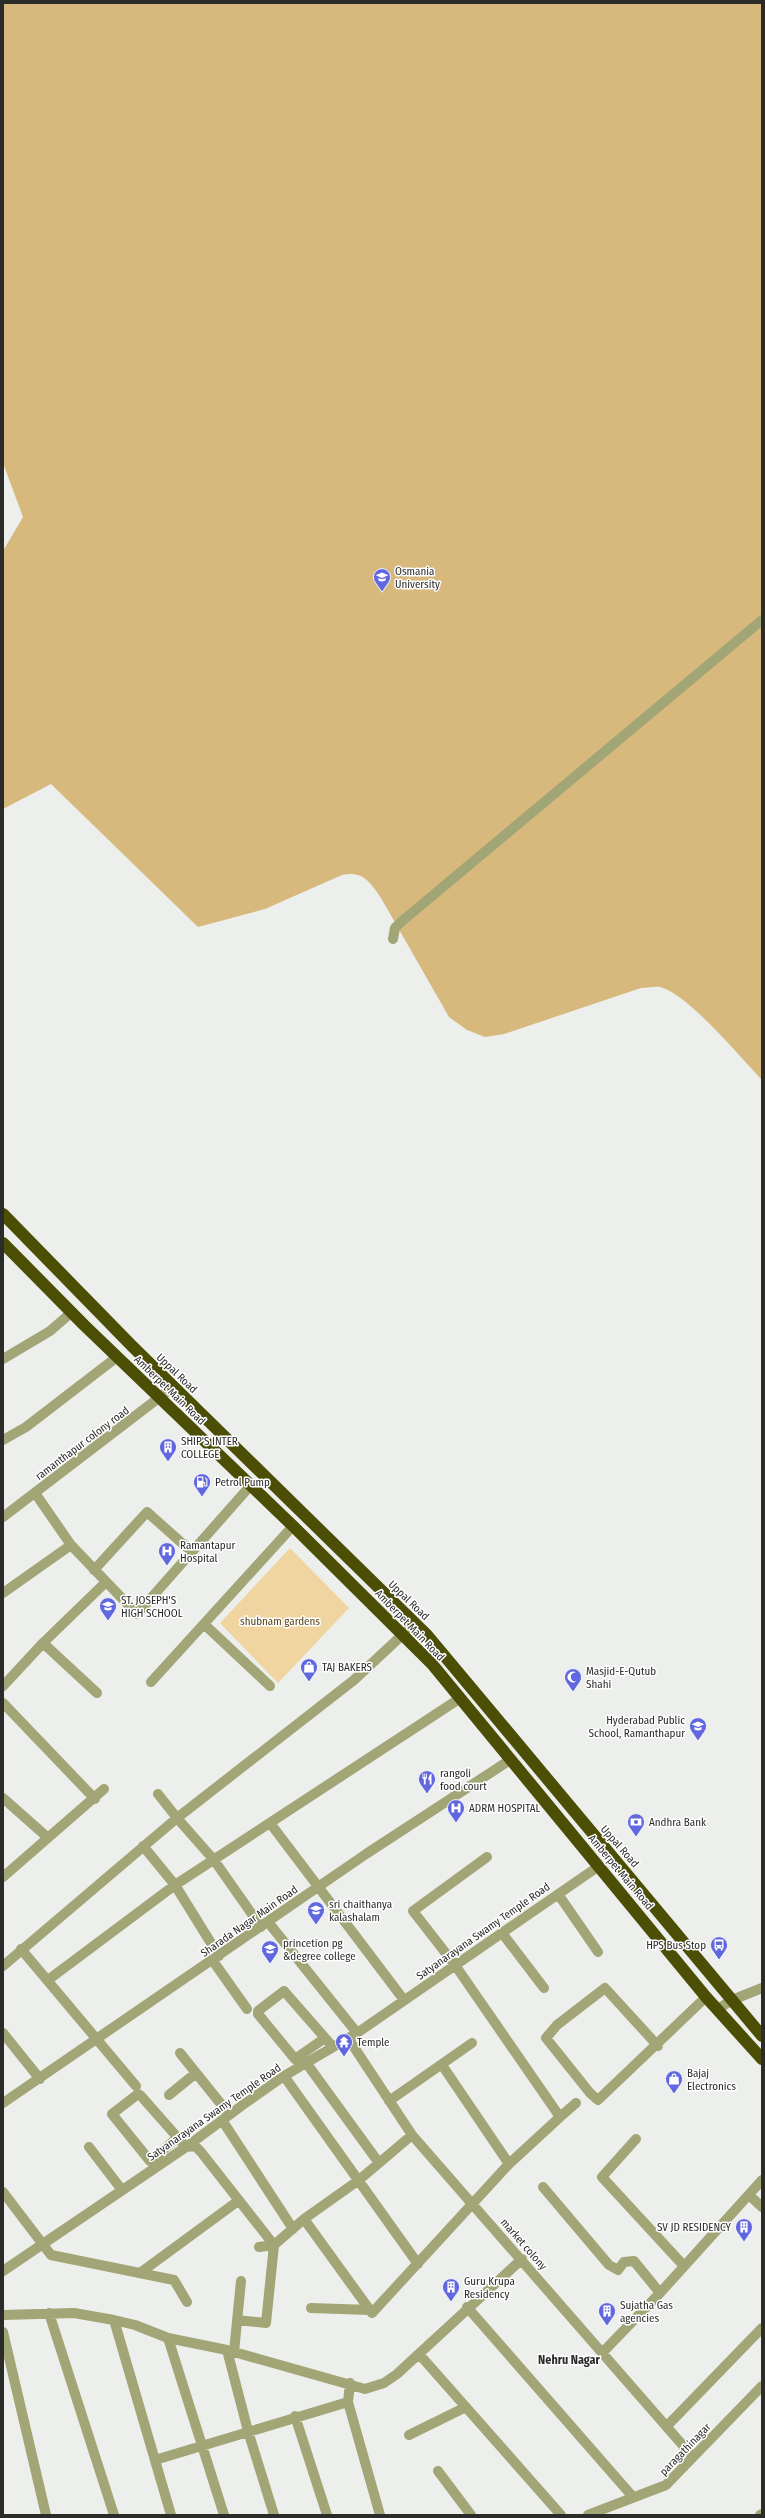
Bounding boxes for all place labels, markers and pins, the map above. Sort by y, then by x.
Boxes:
place label: Osmania University [395,565,440,591]
school or university icon: Osmania University [372,567,392,592]
place label: SHIP'S INTER COLLEGE [181,1435,238,1461]
building icon: SHIP'S INTER COLLEGE [158,1437,178,1462]
fuel station icon: Petrol Pump [192,1472,212,1497]
place label: Petrol Pump [215,1476,270,1489]
place label: Ramantapur Hospital [180,1539,235,1565]
hospital icon: Ramantapur Hospital [157,1541,177,1566]
place label: ST. JOSEPH'S HIGH SCHOOL [121,1594,183,1620]
school or university icon: ST. JOSEPH'S HIGH SCHOOL [98,1596,118,1621]
shop icon: TAJ BAKERS [299,1657,319,1682]
place label: TAJ BAKERS [322,1661,373,1674]
place label: Masjid-E-Qutub Shahi [586,1665,656,1691]
mosque icon: Masjid-E-Qutub Shahi [563,1667,583,1692]
place label: Hyderabad Public School, Ramanthapur [588,1714,685,1740]
school or university icon: Hyderabad Public School, Ramanthapur [688,1716,708,1741]
place label: rangoli food court [440,1767,487,1793]
restaurant icon: rangoli food court [417,1769,437,1794]
hospital icon: ADRM HOSPITAL [446,1798,466,1823]
place label: ADRM HOSPITAL [469,1802,541,1815]
bank icon: Andhra Bank [626,1812,646,1837]
place label: Andhra Bank [649,1816,707,1829]
place label: sri chaithanya kalashalam [329,1898,392,1924]
school or university icon: sri chaithanya kalashalam [306,1900,326,1925]
bus stop icon: HPS Bus Stop [709,1935,729,1960]
place label: princetion pg &degree college [283,1937,356,1963]
school or university icon: princetion pg &degree college [260,1939,280,1964]
place label: HPS Bus Stop [646,1939,706,1952]
temple icon: Temple [334,2032,354,2057]
place label: Temple [357,2036,390,2049]
place label: Bajaj Electronics [687,2067,736,2093]
shop icon: Bajaj Electronics [664,2069,684,2094]
building icon: SV JD RESIDENCY [734,2217,754,2242]
place label: SV JD RESIDENCY [657,2221,732,2234]
place label: Guru Krupa Residency [464,2275,515,2301]
building icon: Guru Krupa Residency [441,2277,461,2302]
place label: Sujatha Gas agencies [620,2299,673,2325]
building icon: Sujatha Gas agencies [597,2301,617,2326]

